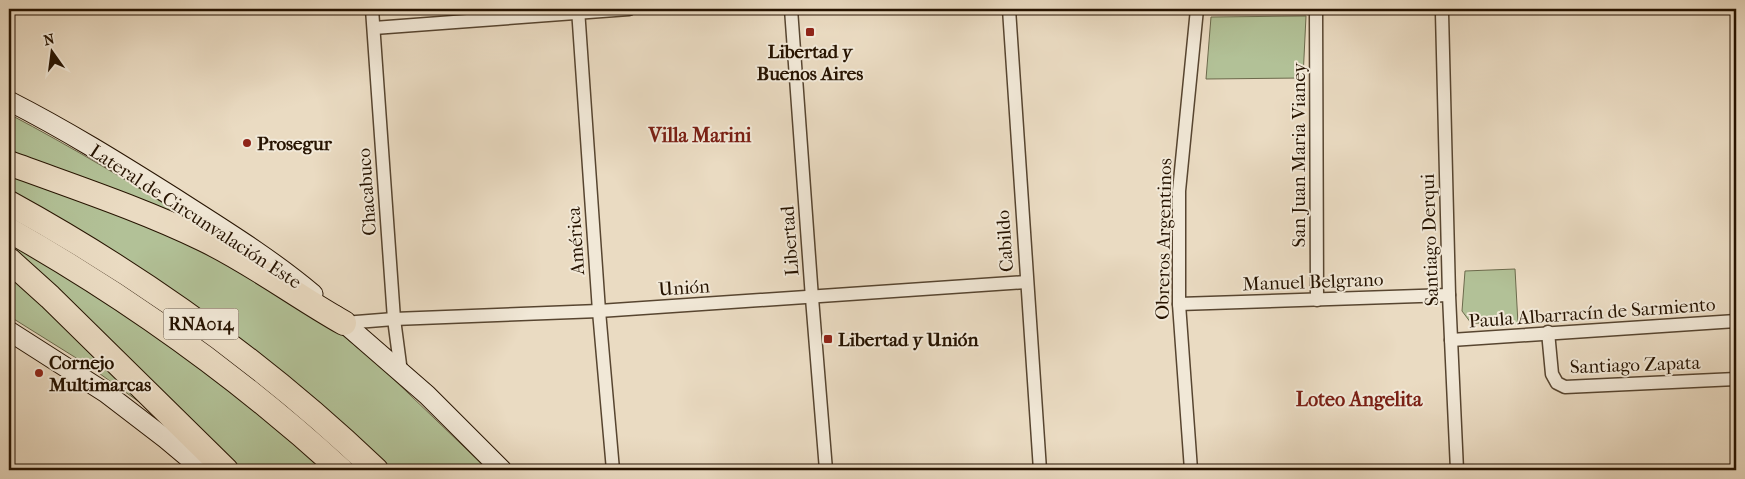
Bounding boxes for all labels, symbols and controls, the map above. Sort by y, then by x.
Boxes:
marker: Libertad y Buenos Aires [804,26,816,38]
north arrow [28,28,78,78]
text: N [42,30,57,49]
place label: Libertad y Buenos Aires [757,41,863,85]
street label: San Juan Maria Vianey [1288,62,1310,247]
district label: Villa Marini [648,124,753,147]
place label: Prosegur [257,133,333,155]
marker: Prosegur [241,137,253,149]
street label: Lateral de Circunvalación Este [85,140,305,294]
street label: Chacabuco [353,147,381,237]
street label: Obreros Argentinos [1152,158,1176,320]
street label: Santiago Derqui [1417,173,1443,307]
street label: Libertad [777,204,803,277]
street label: América [563,206,589,277]
street label: Cabildo [992,209,1018,273]
street label: Manuel Belgrano [1242,269,1384,295]
street label: Unión [657,275,711,301]
street label: Paula Albarracín de Sarmiento [1468,293,1717,333]
road number: RNA014 [164,308,238,339]
place label: Libertad y Unión [838,329,979,351]
marker: Libertad y Unión [822,333,834,345]
place label: Cornejo Multimarcas [48,352,151,396]
street label: Santiago Zapata [1569,352,1701,378]
marker: Cornejo Multimarcas [33,367,45,379]
district label: Loteo Angelita [1296,388,1423,411]

